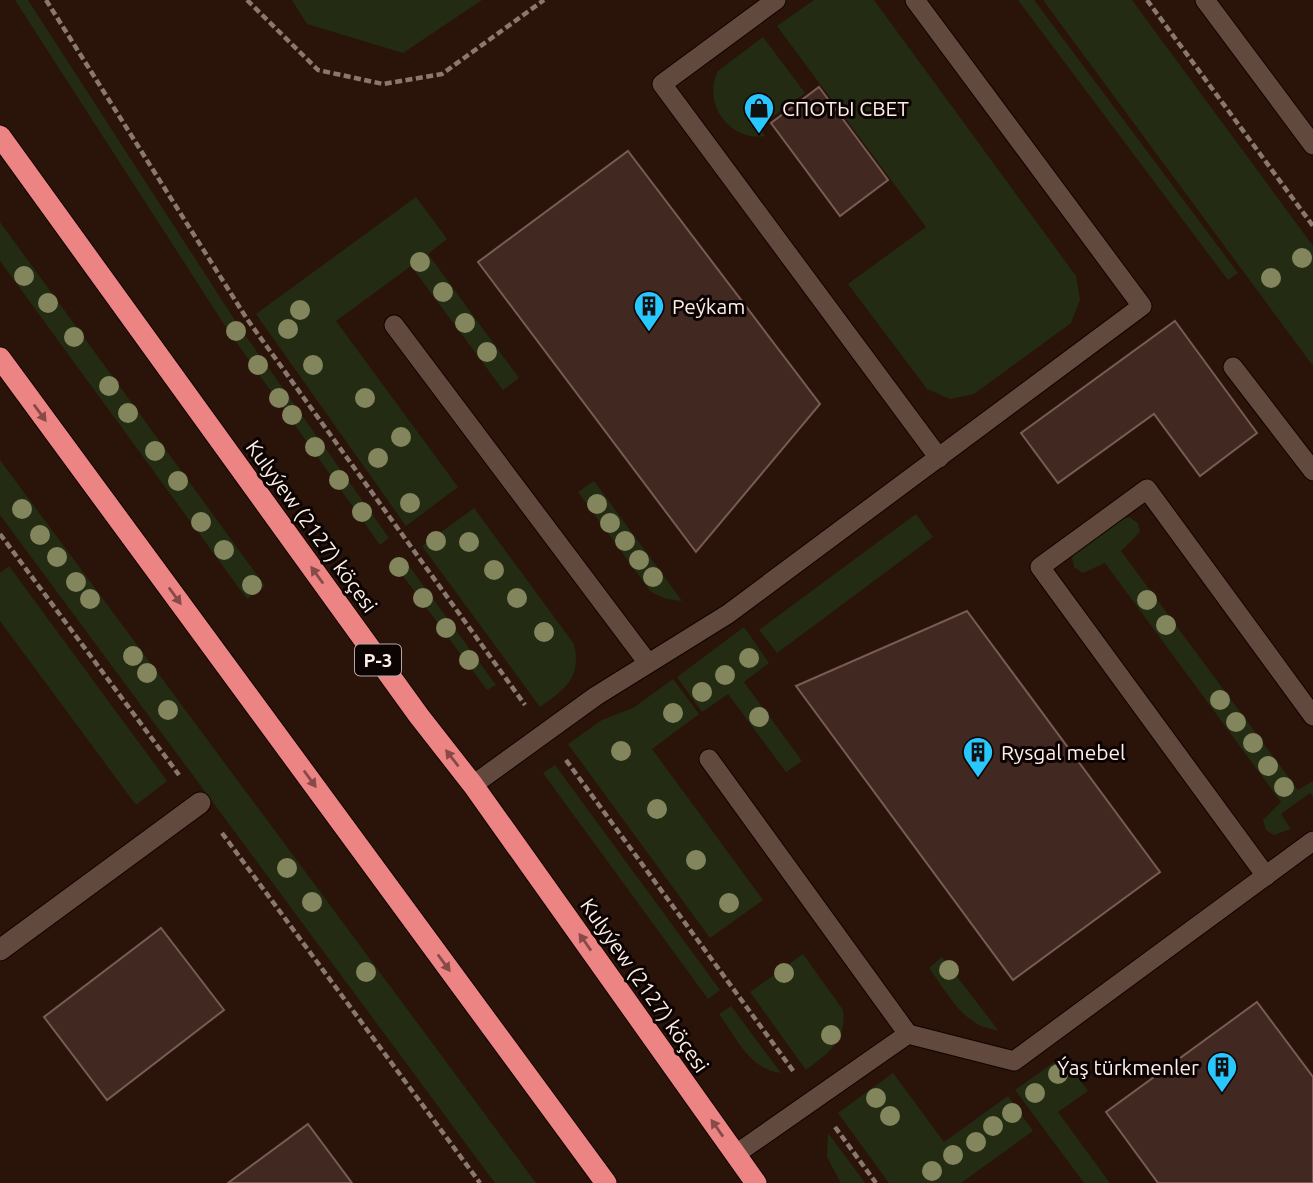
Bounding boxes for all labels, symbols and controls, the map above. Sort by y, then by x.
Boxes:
shop icon: СПОТЫ СВЕТ [742,91,776,135]
place label: СПОТЫ СВЕТ [782,96,909,120]
building icon: Peýkam [632,289,666,333]
place label: Peýkam [672,294,745,318]
one-way arrow [33,403,48,421]
street label: Kulyýew (2127) köçesi [242,435,382,617]
one-way arrow [310,566,324,584]
one-way arrow [168,587,182,605]
road number: P-3 [355,645,401,676]
building icon: Rysgal mebel [961,735,995,779]
place label: Rysgal mebel [1001,740,1126,764]
one-way arrow [444,749,459,767]
one-way arrow [303,770,317,788]
street label: Kulyýew (2127) köçesi [576,893,714,1077]
one-way arrow [578,933,592,951]
one-way arrow [437,953,452,971]
building icon: Ýaş türkmenler [1205,1050,1239,1094]
place label: Ýaş türkmenler [1057,1055,1199,1079]
one-way arrow [710,1118,724,1137]

